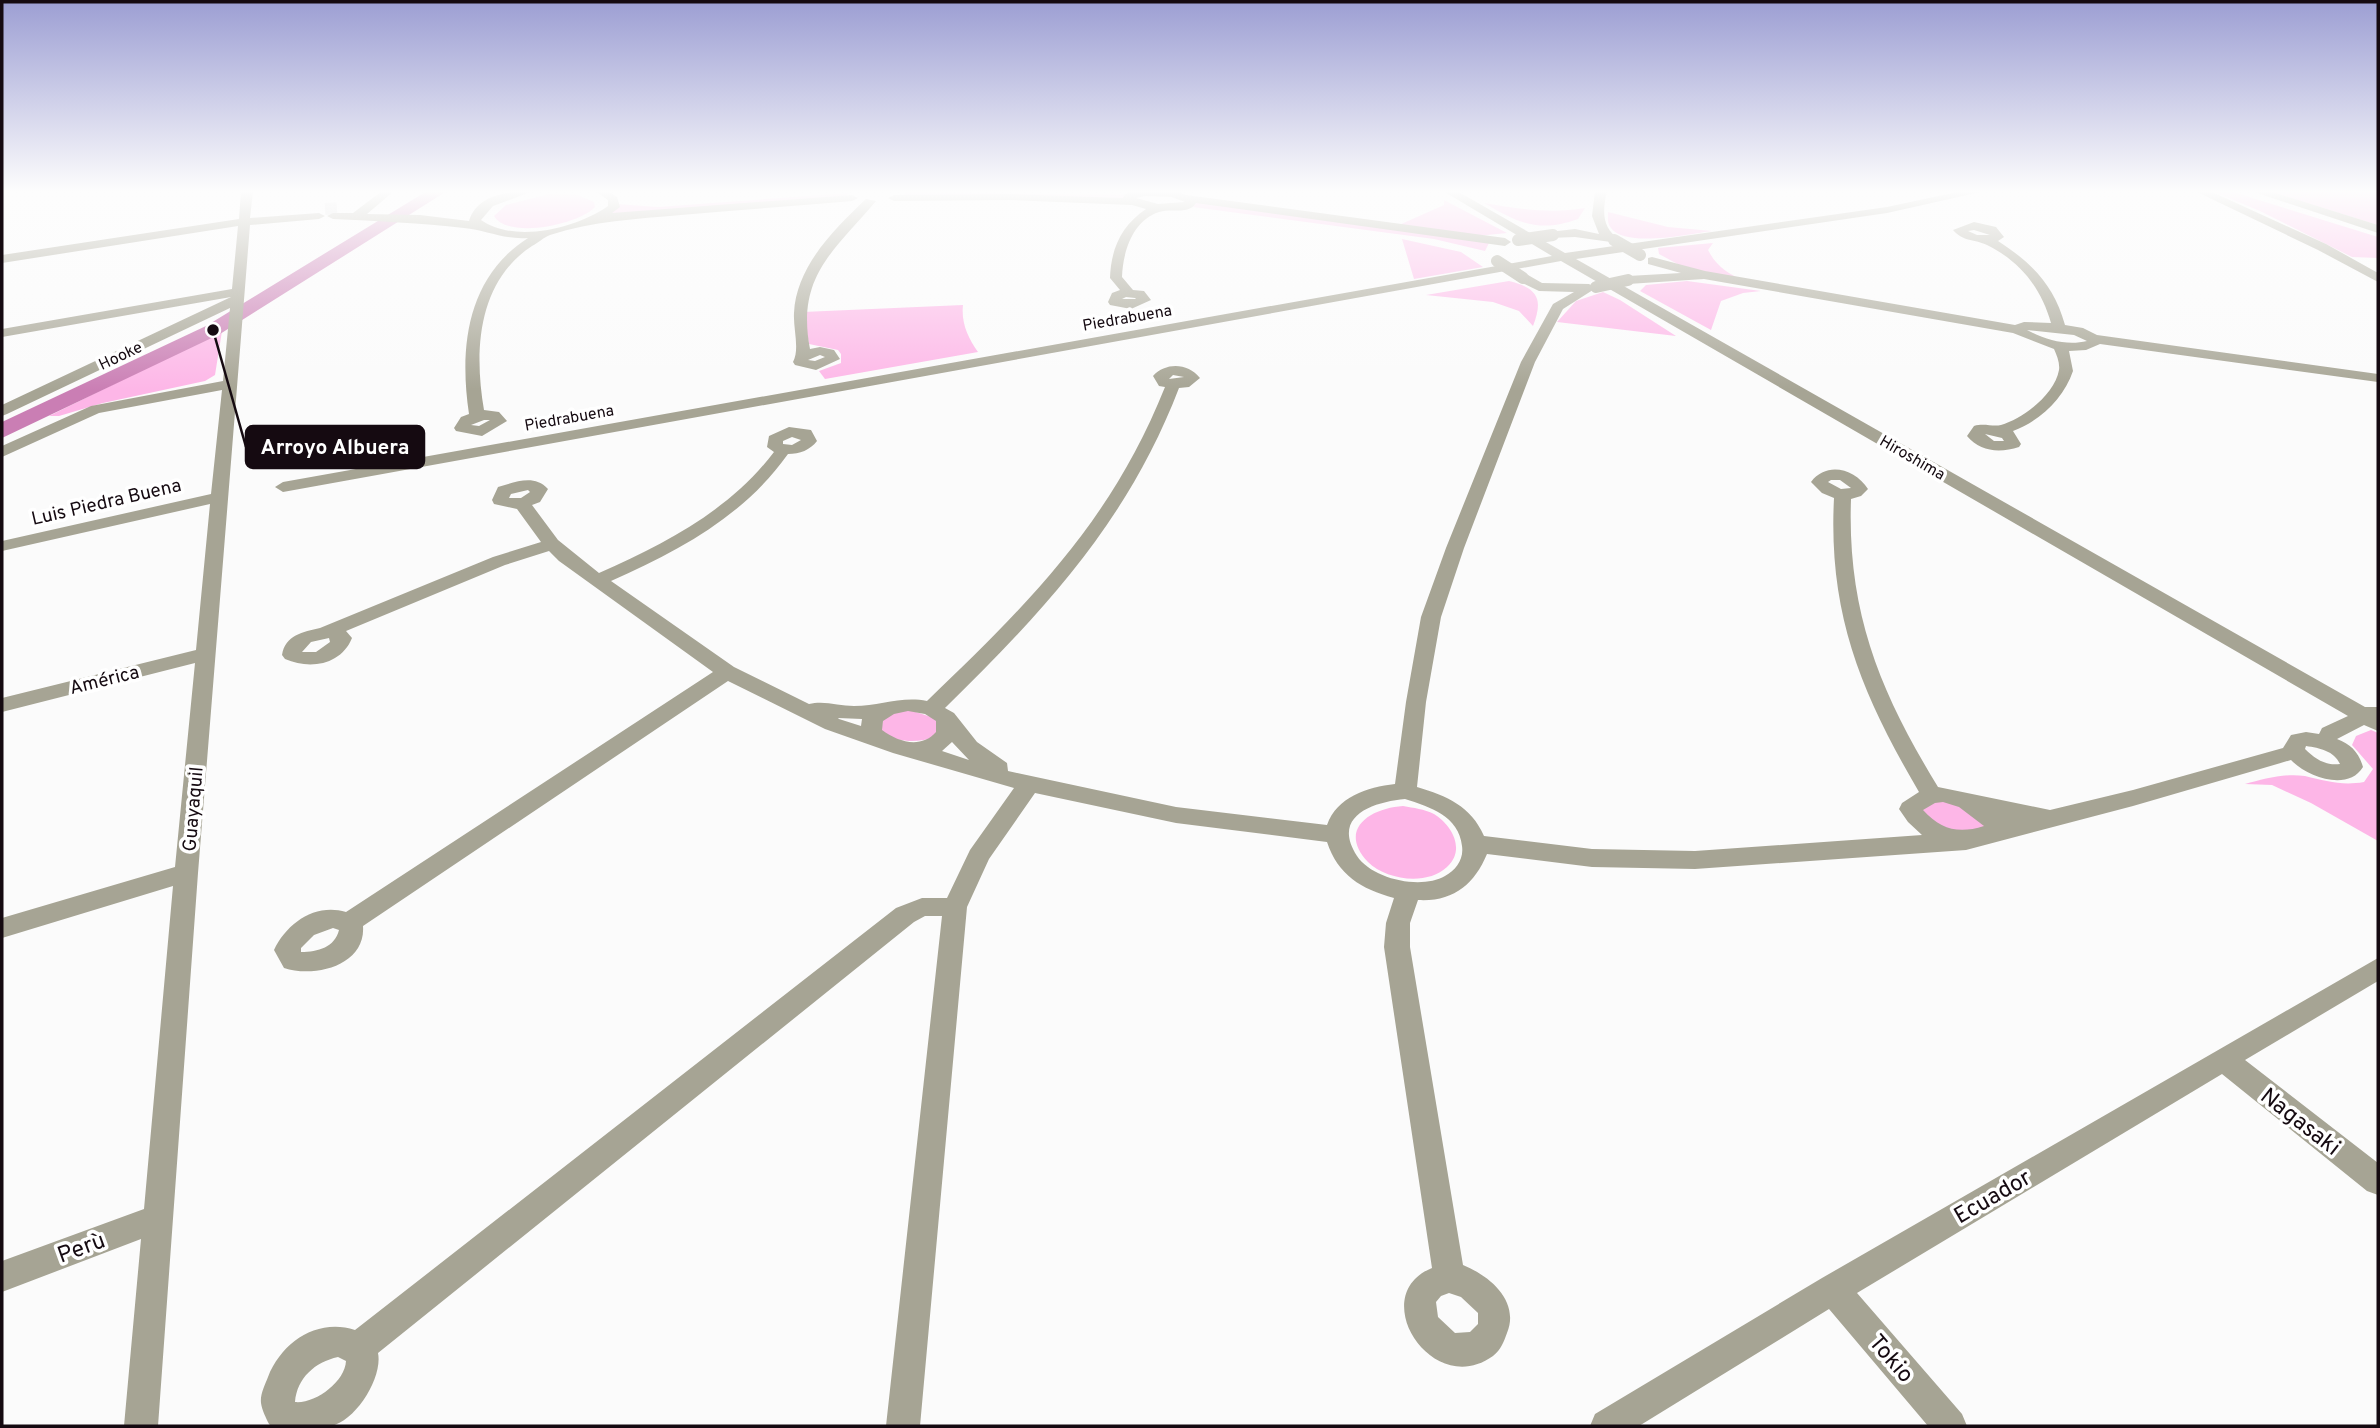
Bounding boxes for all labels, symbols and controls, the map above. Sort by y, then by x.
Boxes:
street label: Piedrabuena [1081,301,1174,337]
street label: Hooke [96,338,146,376]
street label: Piedrabuena [523,401,616,437]
callout: Arroyo Albuera [246,426,424,468]
street label: Hiroshima [1876,432,1948,486]
text: Arroyo Albuera [261,435,409,462]
street label: Luis Piedra Buena [29,474,184,532]
street label: América [67,661,142,701]
street label: Guayaquil [178,766,210,853]
street label: Nagasaki [2254,1083,2345,1163]
street label: Ecuador [1949,1164,2037,1232]
street label: Perù [54,1227,110,1271]
street label: Tokio [1861,1329,1919,1390]

